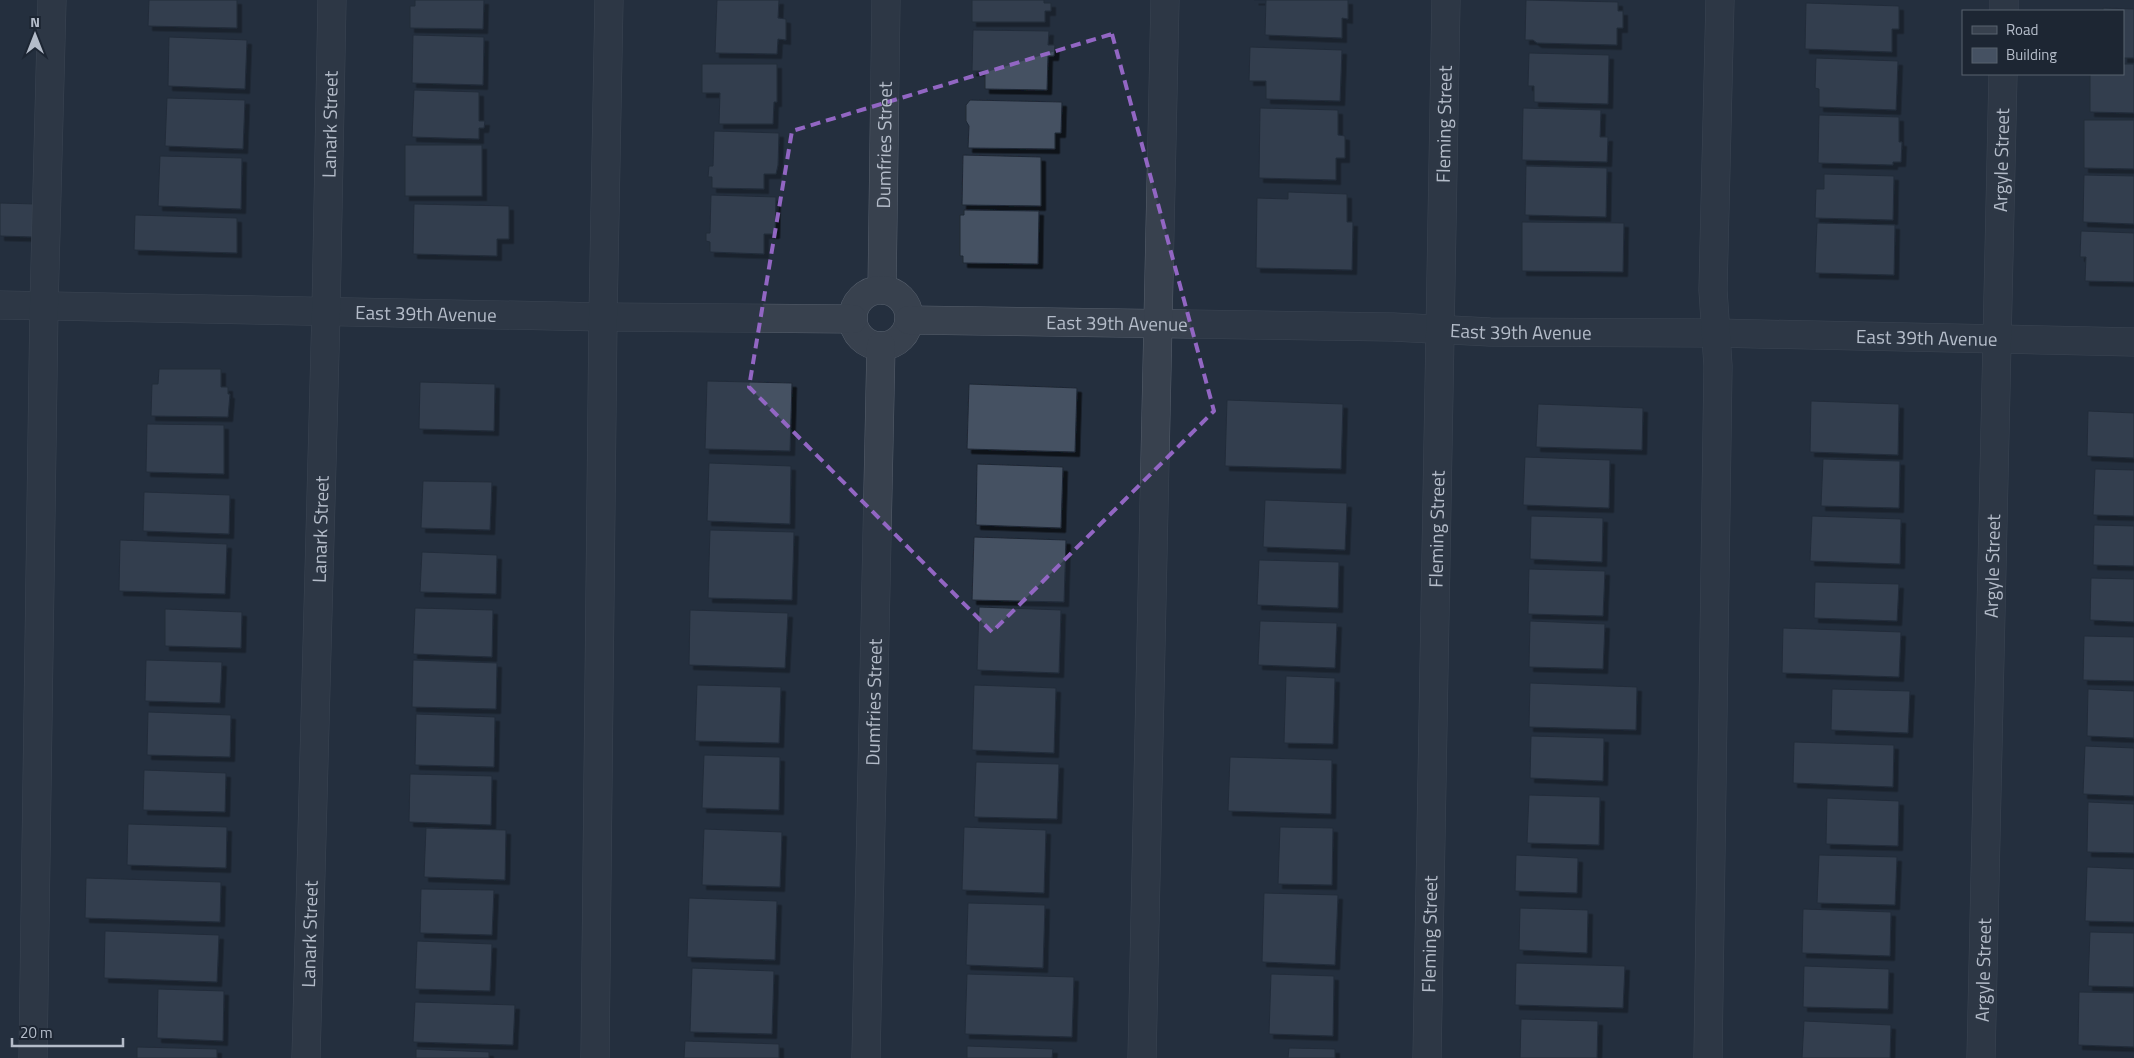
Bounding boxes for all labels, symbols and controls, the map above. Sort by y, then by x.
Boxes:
north arrow [10,10,60,60]
legend [1962,10,2124,75]
text: N [30,11,40,32]
text: Road [2006,18,2038,41]
text: Building [2006,43,2057,66]
street label: Fleming Street [1428,65,1459,183]
street label: Lanark Street [314,70,345,178]
street label: Dumfries Street [868,81,899,209]
street label: Argyle Street [1985,108,2016,213]
street label: East 39th Avenue [355,297,497,329]
street label: East 39th Avenue [1046,307,1188,338]
street label: East 39th Avenue [1449,315,1592,346]
street label: East 39th Avenue [1856,321,1998,353]
street label: Fleming Street [1420,470,1452,588]
street label: Lanark Street [304,475,336,583]
street label: Argyle Street [1976,513,2007,618]
street label: Dumfries Street [857,638,889,766]
street label: Fleming Street [1413,875,1444,993]
street label: Lanark Street [293,880,325,988]
street label: Argyle Street [1967,917,1998,1022]
scale bar [12,1016,124,1048]
text: 20 m [20,1021,53,1044]

